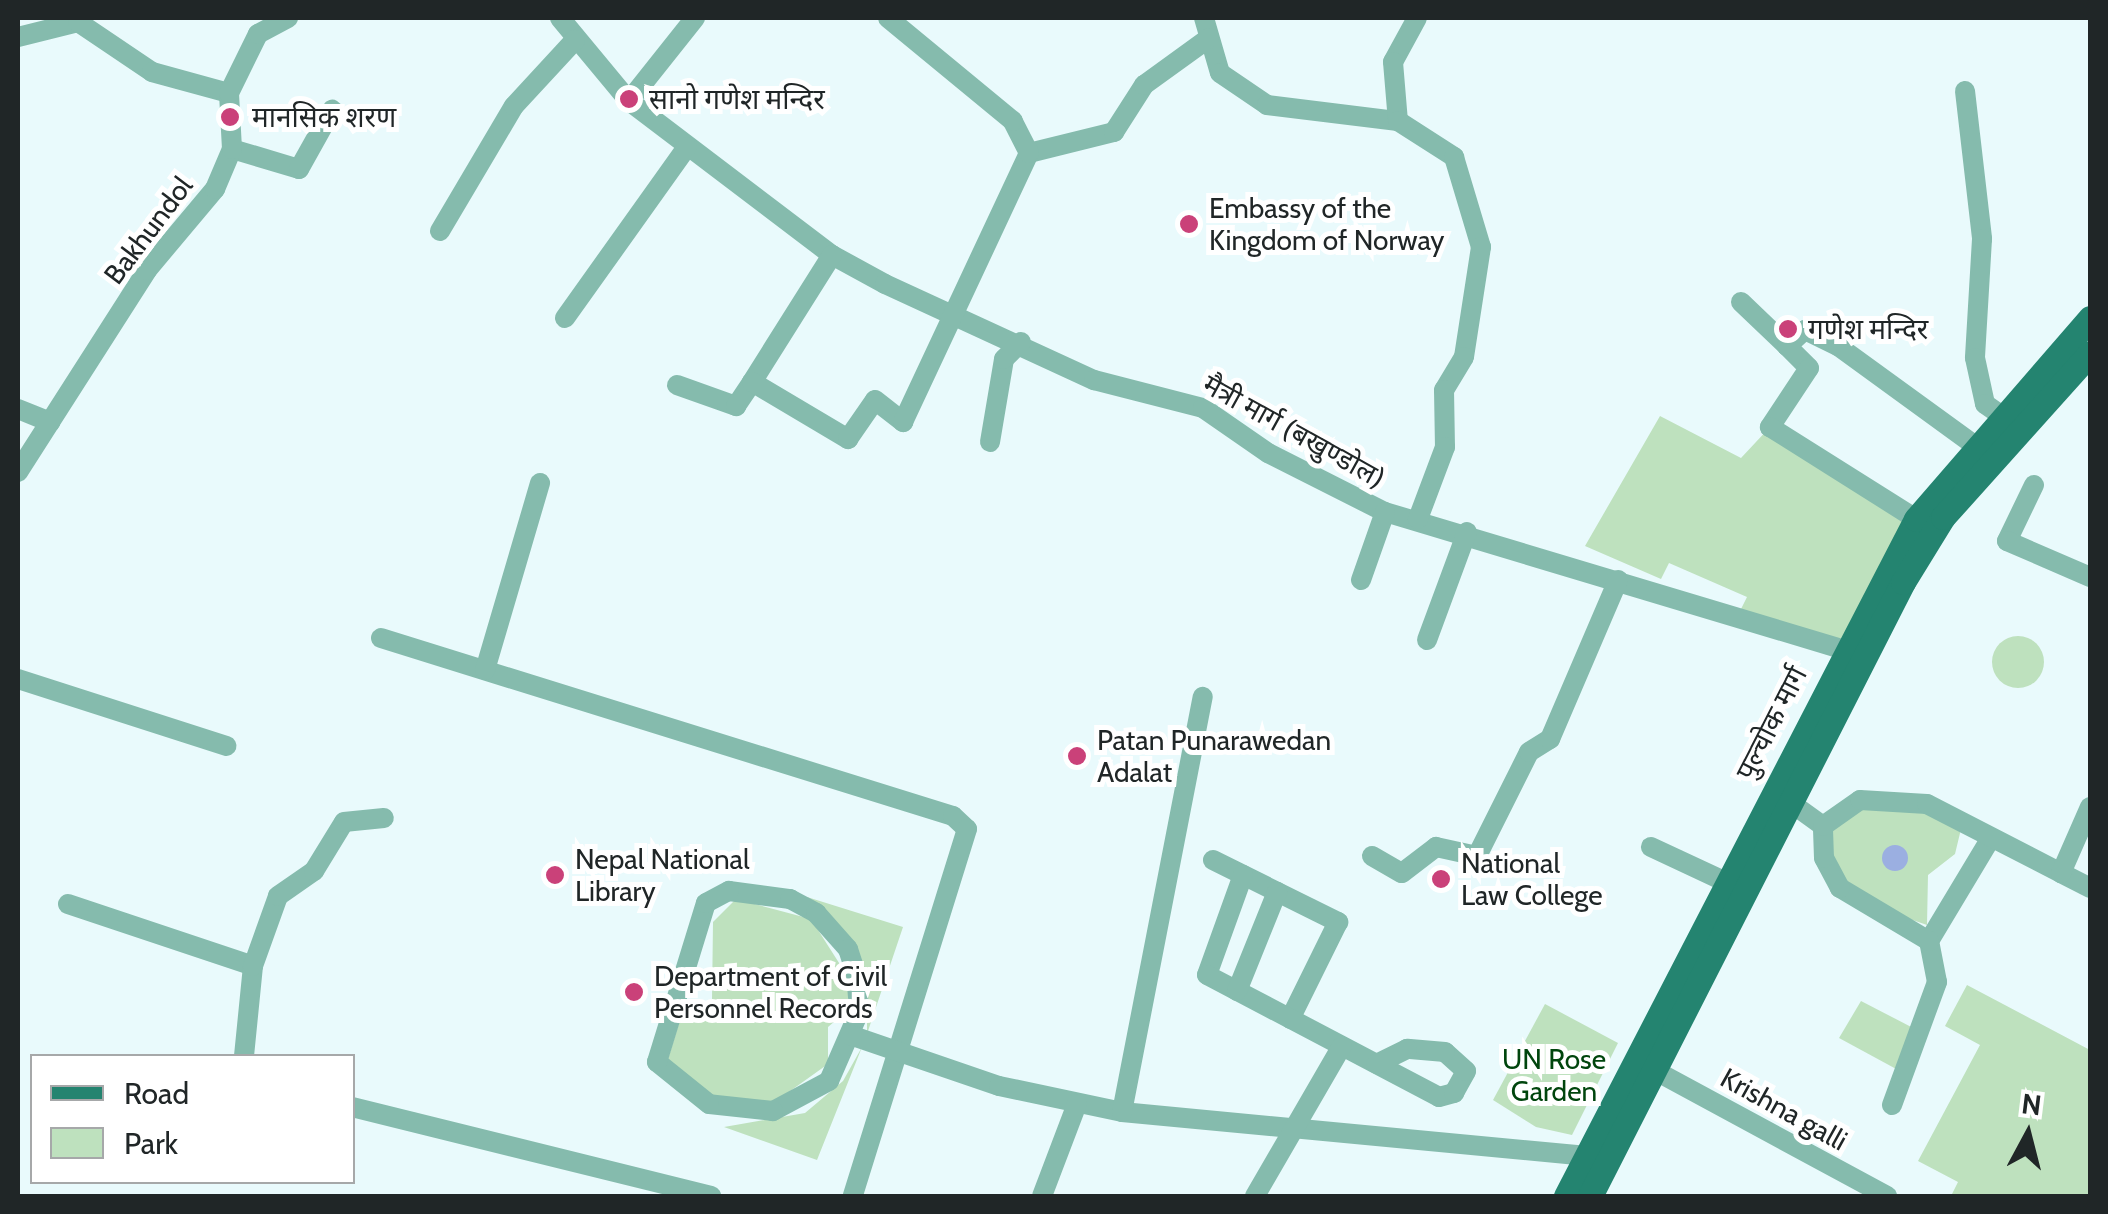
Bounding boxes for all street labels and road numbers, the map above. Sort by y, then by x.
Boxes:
street label: Bakhundol [97,170,199,290]
street label: मैत्री मार्ग (बखुण्डोल) [1197,367,1391,495]
street label: पुल्चोक मार्ग [1728,661,1814,785]
street label: Krishna galli [1715,1061,1853,1157]

